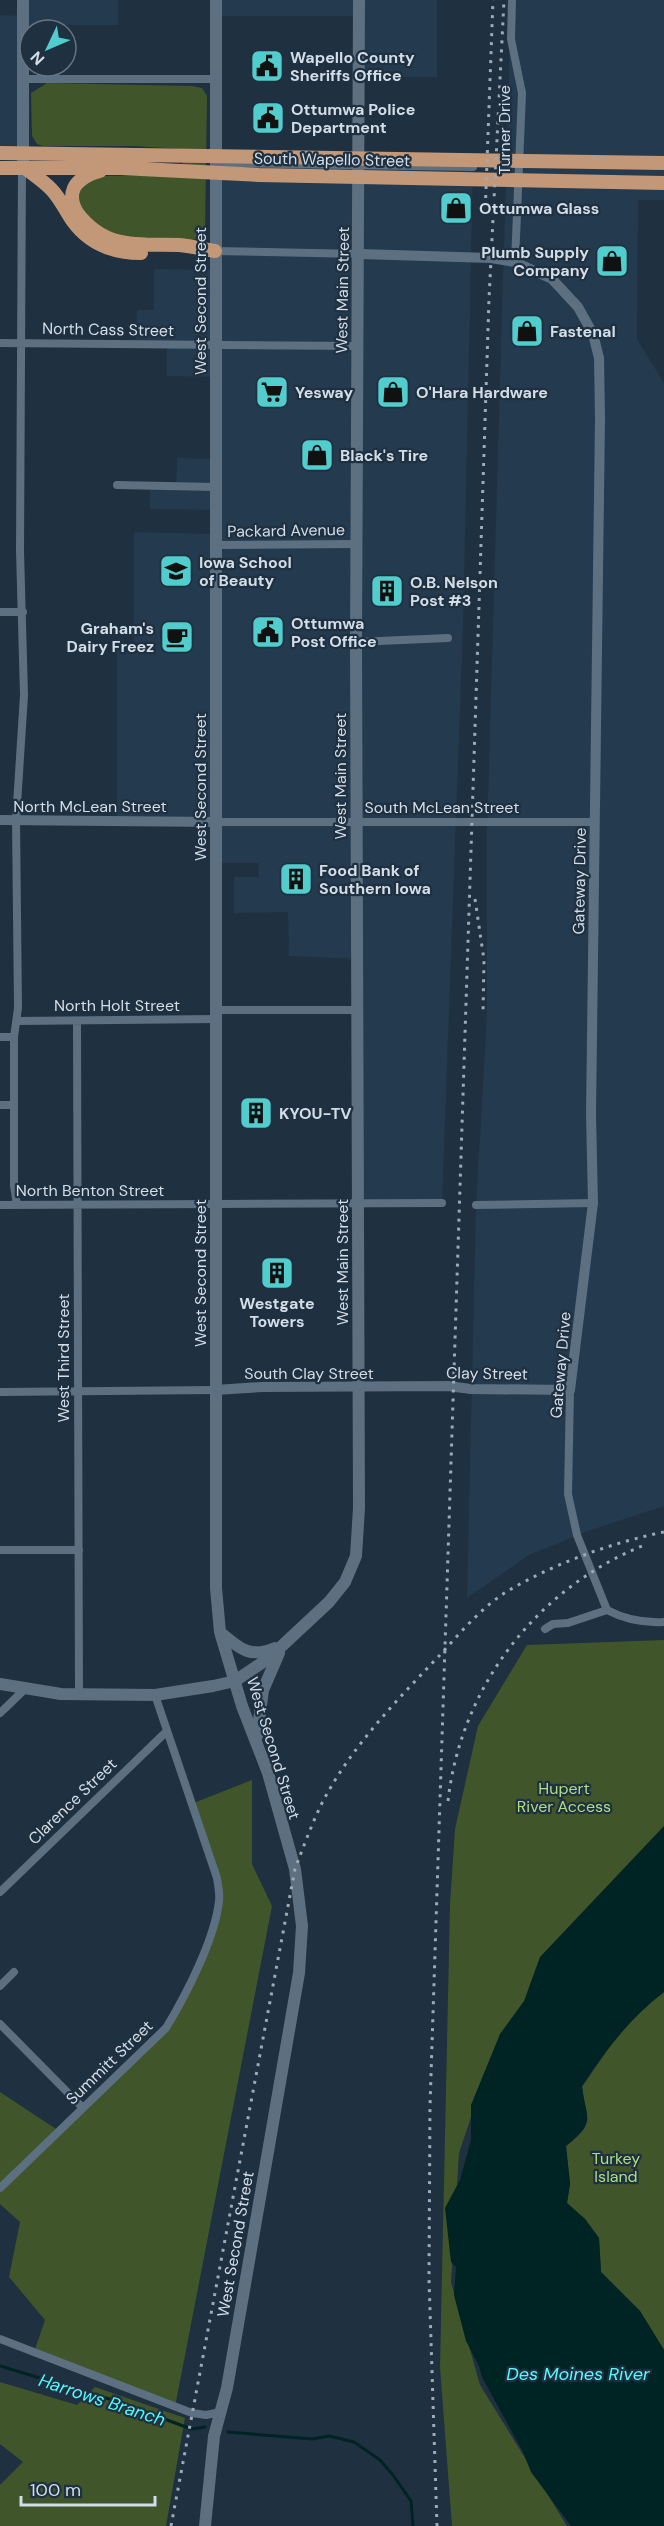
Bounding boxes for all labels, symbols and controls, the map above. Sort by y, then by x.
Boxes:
north arrow [18,18,78,78]
text: N [26,47,49,70]
place label: Wapello County Sheriffs Office [290,47,415,86]
public building icon: Wapello County Sheriffs Office [249,48,285,84]
street label: Turner Drive [494,85,515,175]
place label: Ottumwa Police Department [291,99,415,138]
public building icon: Ottumwa Police Department [250,100,286,136]
street label: South Wapello Street [254,148,410,171]
shop icon: Ottumwa Glass [438,190,474,226]
place label: Ottumwa Glass [479,198,599,219]
street label: West Main Street [331,226,354,354]
street label: West Second Street [190,227,211,375]
place label: Plumb Supply Company [481,242,589,281]
shop icon: Plumb Supply Company [594,243,630,279]
shop icon: Fastenal [509,313,545,349]
street label: North Cass Street [42,318,174,341]
place label: Fastenal [550,321,616,342]
supermarket icon: Yesway [254,374,290,410]
shop icon: O'Hara Hardware [375,374,411,410]
place label: Yesway [295,382,353,403]
place label: O'Hara Hardware [416,382,548,403]
shop icon: Black's Tire [299,437,335,473]
place label: Black's Tire [340,445,428,466]
street label: Packard Avenue [227,519,345,542]
place label: Iowa School of Beauty [199,552,292,591]
school or university icon: Iowa School of Beauty [158,553,194,589]
place label: O.B. Nelson Post #3 [410,572,498,611]
building icon: O.B. Nelson Post #3 [369,573,405,609]
place label: Ottumwa Post Office [291,613,377,652]
public building icon: Ottumwa Post Office [250,614,286,650]
place label: Graham's Dairy Freez [67,618,154,657]
cafe icon: Graham's Dairy Freez [159,619,195,655]
street label: West Second Street [190,713,211,861]
street label: West Main Street [330,713,351,839]
street label: North McLean Street [13,796,167,817]
street label: South McLean Street [365,797,519,818]
street label: Gateway Drive [568,827,591,935]
place label: Food Bank of Southern Iowa [319,860,431,899]
building icon: Food Bank of Southern Iowa [278,861,314,897]
street label: North Holt Street [54,995,180,1016]
building icon: KYOU-TV [238,1095,274,1131]
place label: KYOU-TV [279,1103,352,1124]
street label: North Benton Street [16,1180,164,1201]
street label: West Second Street [190,1199,211,1347]
street label: West Main Street [332,1199,353,1325]
building icon: Westgate Towers [259,1255,295,1291]
street label: West Third Street [53,1293,74,1423]
place label: Westgate Towers [239,1293,315,1332]
street label: Gateway Drive [545,1311,576,1419]
street label: Clay Street [446,1362,528,1385]
street label: South Clay Street [244,1363,374,1384]
street label: West Second Street [242,1674,305,1822]
street label: Clarence Street [24,1754,121,1849]
park label: Hupert River Access [517,1778,611,1817]
street label: Summitt Street [61,2016,157,2109]
park label: Turkey Island [592,2148,640,2187]
street label: West Second Street [212,2169,259,2319]
water label: Des Moines River [506,2362,651,2386]
water label: Harrows Branch [36,2368,168,2432]
scale bar [21,2469,154,2507]
text: 100 m [30,2478,81,2502]

